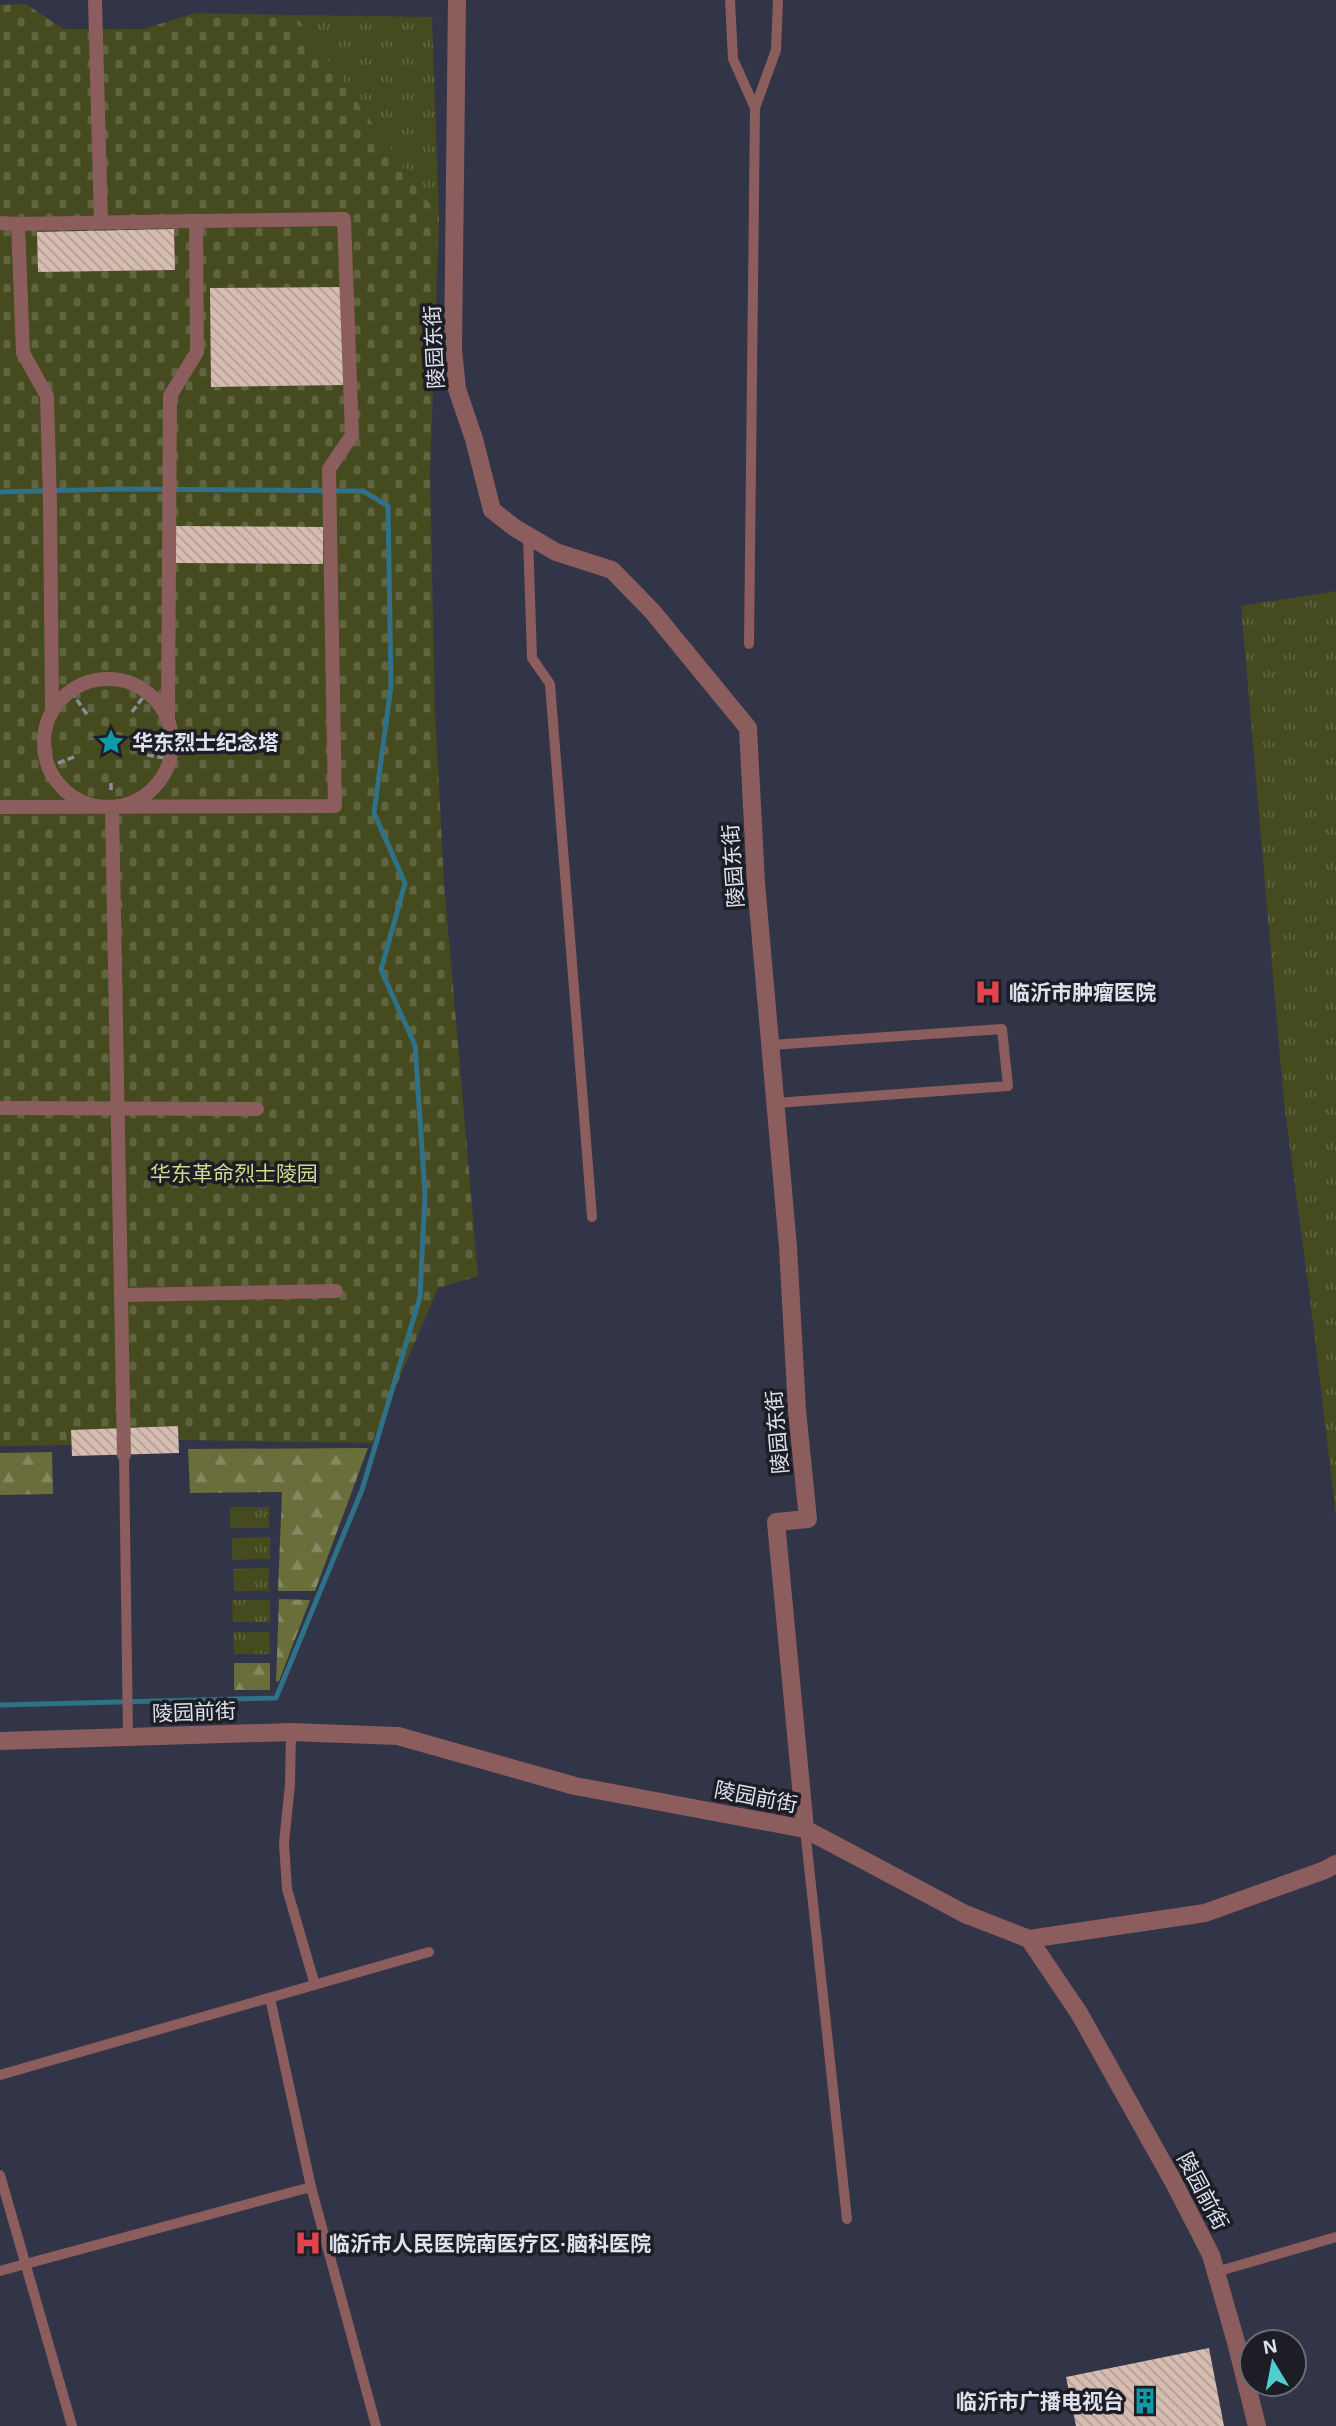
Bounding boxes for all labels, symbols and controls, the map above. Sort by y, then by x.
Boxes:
street label: 陵园东街 [420,304,448,390]
place icon: 华东烈士纪念塔 [96,727,126,757]
place label: 华东烈士纪念塔 [132,731,279,754]
street label: 陵园东街 [719,823,747,909]
hospital icon: 临沂市肿瘤医院 [973,977,1003,1007]
place label: 临沂市肿瘤医院 [1009,981,1156,1004]
park label: 华东革命烈士陵园 [150,1162,318,1185]
street label: 陵园东街 [762,1389,792,1475]
street label: 陵园前街 [152,1699,236,1725]
street label: 陵园前街 [713,1778,799,1816]
street label: 陵园前街 [1173,2149,1233,2233]
hospital icon: 临沂市人民医院南医疗区·脑科医院 [293,2228,323,2258]
place label: 临沂市人民医院南医疗区·脑科医院 [329,2232,651,2255]
north arrow [1238,2328,1308,2398]
text: N [1262,2335,1279,2358]
building icon: 临沂市广播电视台 [1130,2386,1160,2416]
place label: 临沂市广播电视台 [956,2390,1124,2413]

